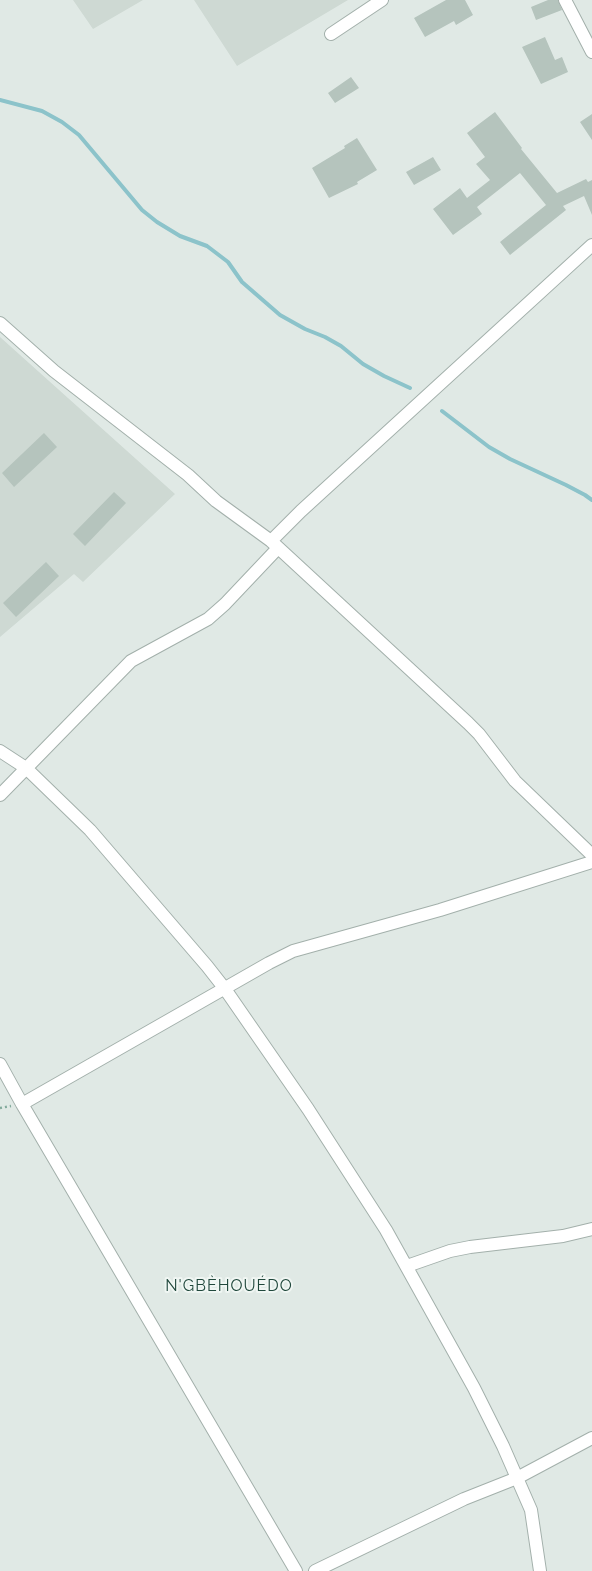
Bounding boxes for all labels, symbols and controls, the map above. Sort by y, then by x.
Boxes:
district label: N'GBÈHOUÉDO [165,1276,293,1296]

